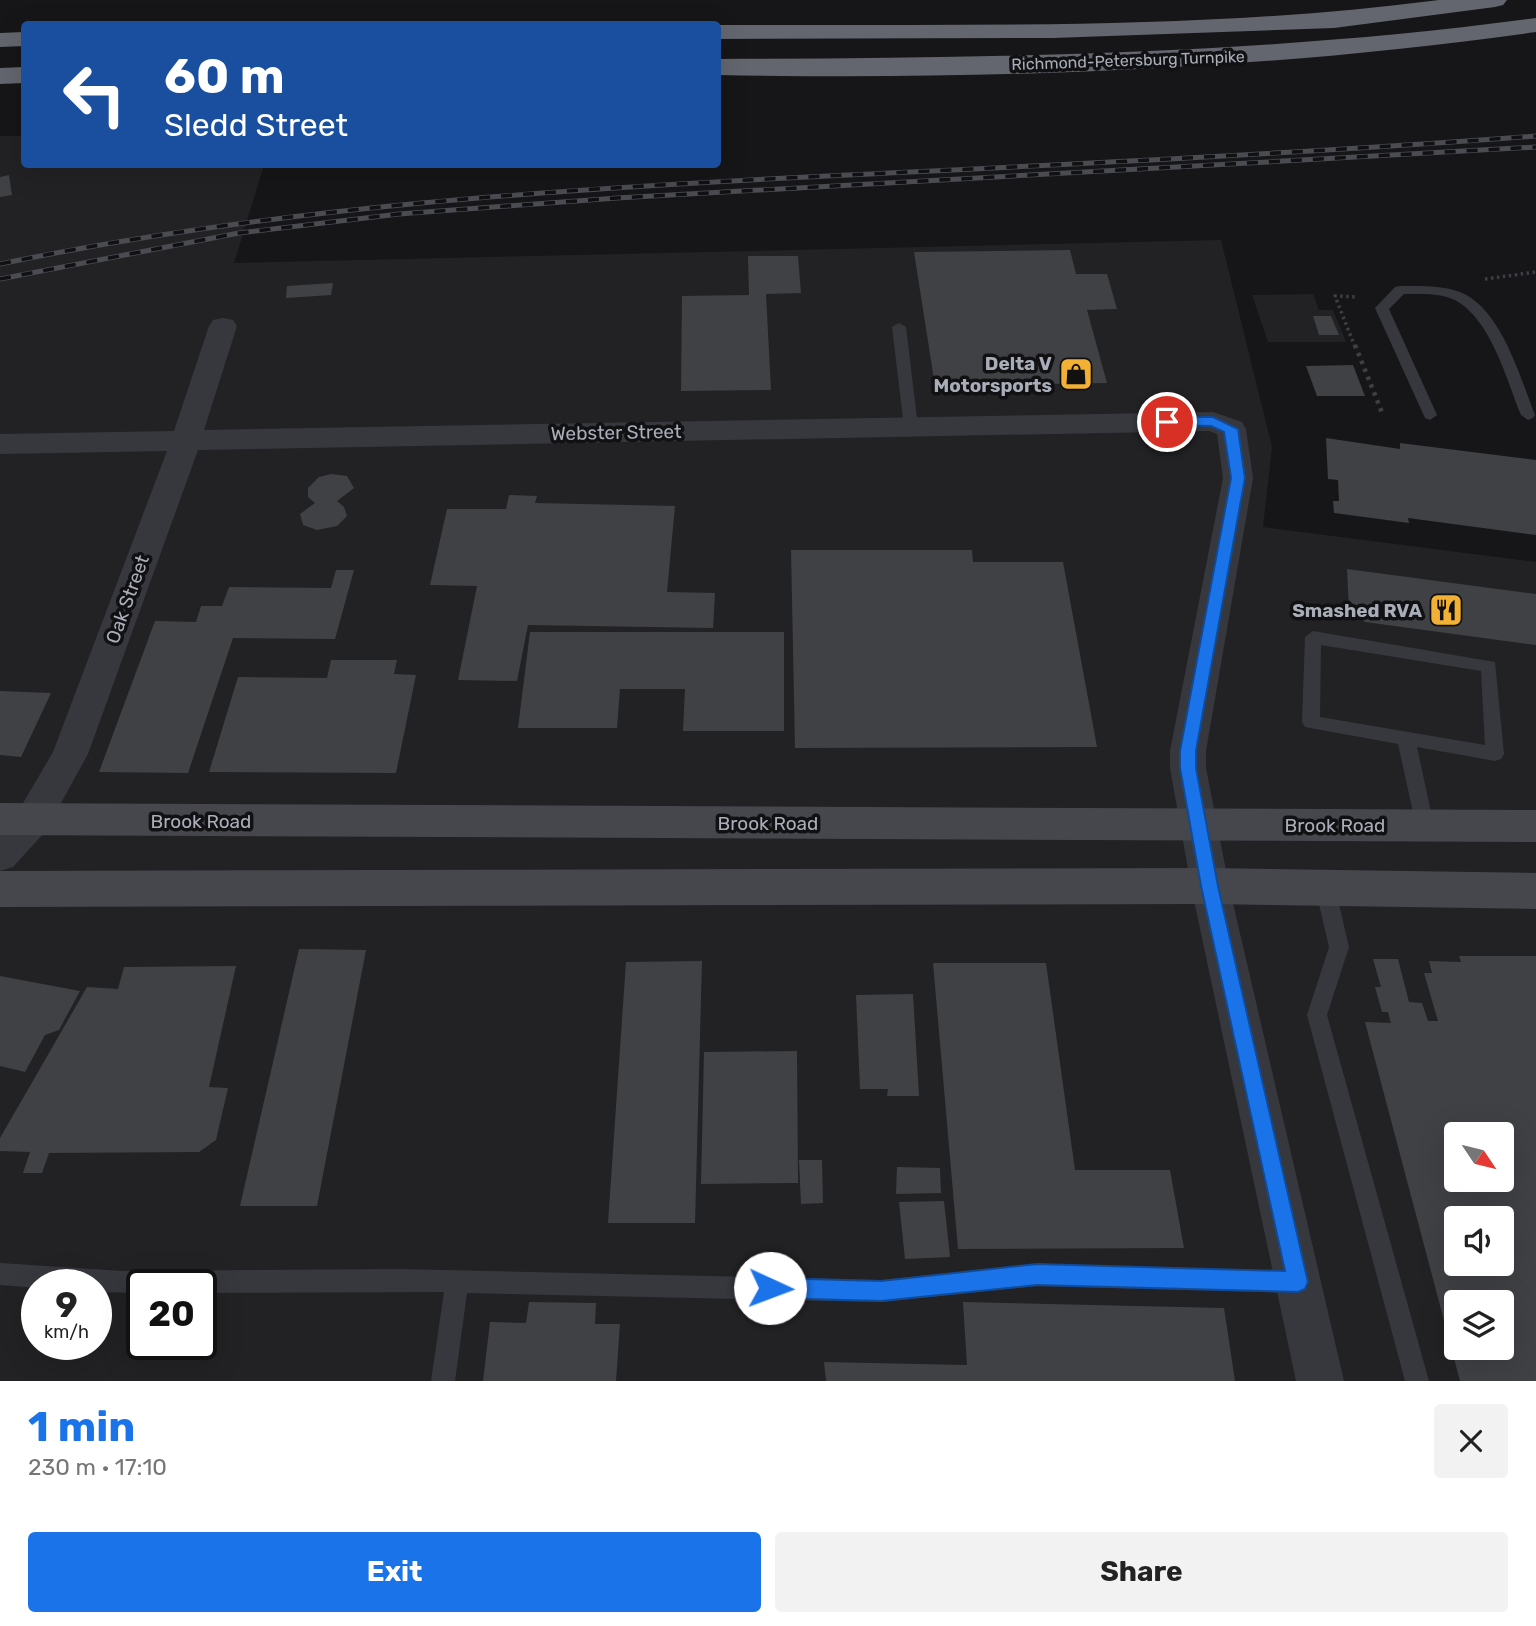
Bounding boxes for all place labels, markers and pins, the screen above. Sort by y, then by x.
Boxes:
place label: Delta V Motorsports [933,352,1052,397]
shop icon: Delta V Motorsports [1057,355,1095,393]
pin [1137,392,1197,452]
restaurant icon: Smashed RVA [1427,591,1465,629]
place label: Smashed RVA [1292,599,1422,622]

